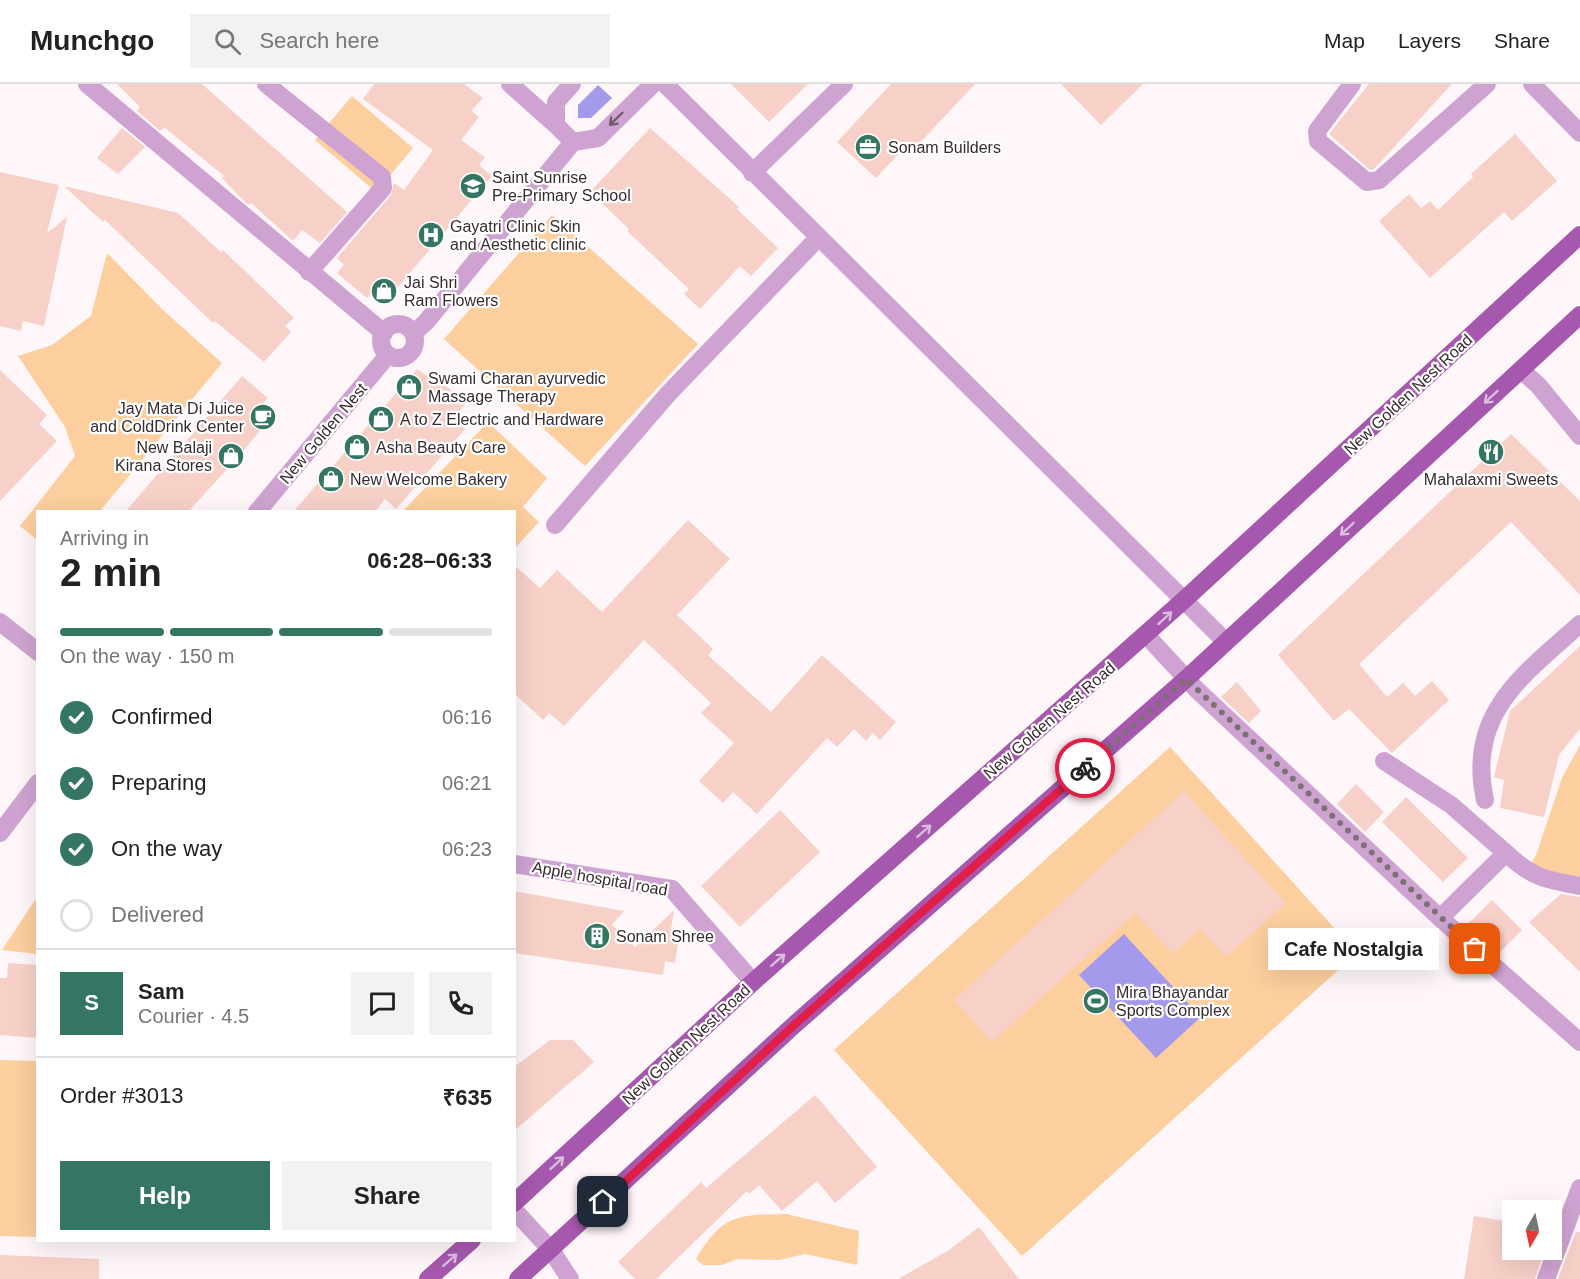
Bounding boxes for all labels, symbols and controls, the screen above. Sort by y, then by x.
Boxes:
search box [190,14,610,68]
text: Munchgo [30,25,154,56]
icon: search [211,25,244,58]
text: Search here [259,28,379,53]
text: Map [1324,29,1365,52]
text: Layers [1398,29,1461,52]
text: Share [1494,29,1550,52]
one-way arrow [609,112,624,127]
office icon: Sonam Builders [853,132,883,162]
place label: Sonam Builders [888,139,1001,156]
place label: Saint Sunrise Pre-Primary School [492,169,631,204]
school or university icon: Saint Sunrise Pre-Primary School [458,171,488,201]
place label: Gayatri Clinic Skin and Aesthetic clinic [450,218,586,253]
hospital icon: Gayatri Clinic Skin and Aesthetic clinic [416,220,446,250]
place label: Jai Shri Ram Flowers [404,274,498,309]
shop icon: Jai Shri Ram Flowers [369,276,399,306]
street label: New Golden Nest Road [1341,331,1476,458]
place label: Swami Charan ayurvedic Massage Therapy [428,370,606,405]
shop icon: Swami Charan ayurvedic Massage Therapy [394,372,424,402]
street label: New Golden Nest [277,379,371,487]
one-way arrow [1483,390,1498,404]
place label: Jay Mata Di Juice and ColdDrink Center [90,400,245,435]
cafe icon: Jay Mata Di Juice and ColdDrink Center [248,402,278,432]
shop icon: A to Z Electric and Hardware [366,404,396,434]
place label: A to Z Electric and Hardware [400,411,604,428]
shop icon: Asha Beauty Care [342,432,372,462]
restaurant icon: Mahalaxmi Sweets [1476,437,1506,467]
place label: New Balaji Kirana Stores [115,439,212,474]
place label: Asha Beauty Care [376,439,506,456]
shop icon: New Balaji Kirana Stores [216,441,246,471]
shop icon: New Welcome Bakery [316,464,346,494]
place label: New Welcome Bakery [350,471,507,488]
place label: Mahalaxmi Sweets [1424,471,1558,488]
one-way arrow [1340,522,1355,537]
text: Arriving in [60,527,149,549]
text: 06:28–06:33 [367,548,492,573]
text: 2 min [60,551,162,594]
one-way arrow [1157,611,1172,625]
text: On the way · 150 m [60,645,235,667]
street label: New Golden Nest Road [980,659,1118,782]
icon: check [60,701,93,734]
text: Confirmed [111,704,212,729]
text: 06:16 [442,706,492,728]
courier [1055,738,1115,798]
icon: bike [1069,752,1102,785]
icon: check [60,767,93,800]
text: Preparing [111,770,206,795]
text: 06:21 [442,772,492,794]
one-way arrow [916,824,931,838]
icon: check [60,833,93,866]
text: On the way [111,836,222,861]
text: 06:23 [442,838,492,860]
street label: Apple hospital road [531,858,669,899]
text: Delivered [111,902,204,927]
building icon: Sonam Shree [582,921,612,951]
pin [1449,923,1500,974]
place label: Sonam Shree [616,928,714,945]
callout: Cafe Nostalgia [1268,928,1439,970]
icon: bag [1458,932,1491,965]
text: Cafe Nostalgia [1284,938,1423,960]
one-way arrow [770,953,785,967]
button: chat [351,972,414,1035]
button: phone [429,972,492,1035]
text: Sam [138,979,184,1004]
street label: New Golden Nest Road [619,981,754,1108]
place label: Mira Bhayandar Sports Complex [1116,984,1230,1019]
sports icon: Mira Bhayandar Sports Complex [1081,986,1111,1016]
text: S [84,990,99,1015]
text: Courier · 4.5 [138,1005,249,1027]
text: Order #3013 [60,1083,184,1108]
text: ₹635 [443,1085,492,1110]
one-way arrow [550,1156,565,1170]
button: Help [60,1161,270,1230]
button: Share [282,1161,492,1230]
pin [577,1176,628,1227]
icon: home [586,1185,619,1218]
north arrow [1502,1200,1562,1260]
map controls [1502,1200,1562,1260]
one-way arrow [442,1253,457,1267]

